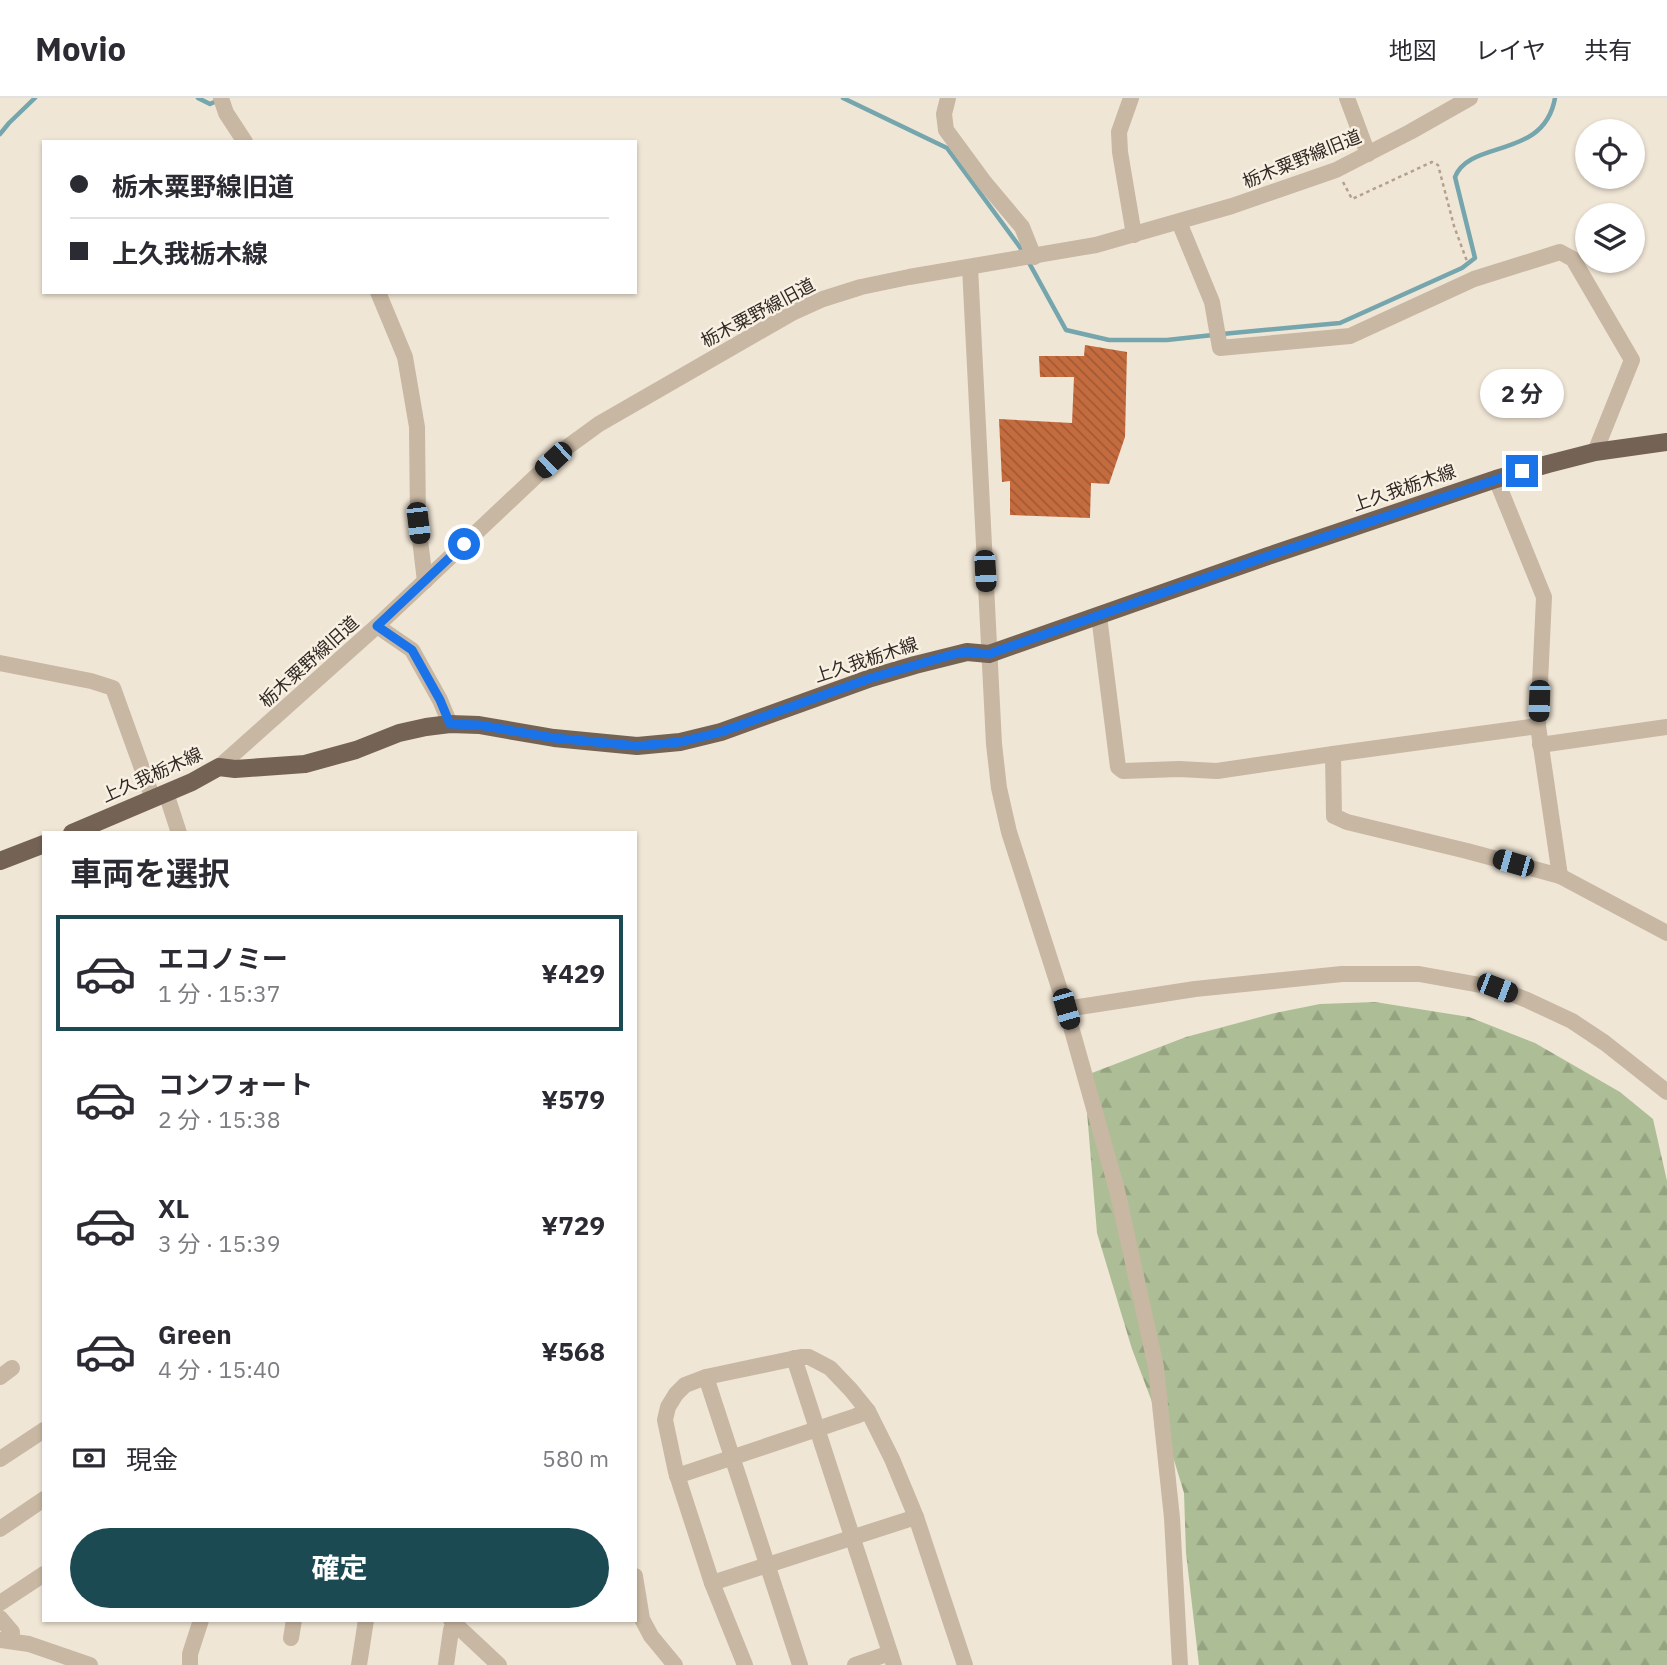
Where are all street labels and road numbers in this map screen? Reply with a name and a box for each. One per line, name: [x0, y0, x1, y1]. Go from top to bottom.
street label: 栃木粟野線旧道: [1239, 124, 1365, 193]
street label: 栃木粟野線旧道: [697, 273, 819, 352]
street label: 上久我栃木線: [1349, 459, 1459, 516]
street label: 栃木粟野線旧道: [254, 611, 363, 712]
street label: 上久我栃木線: [811, 632, 921, 687]
street label: 上久我栃木線: [98, 742, 206, 807]

